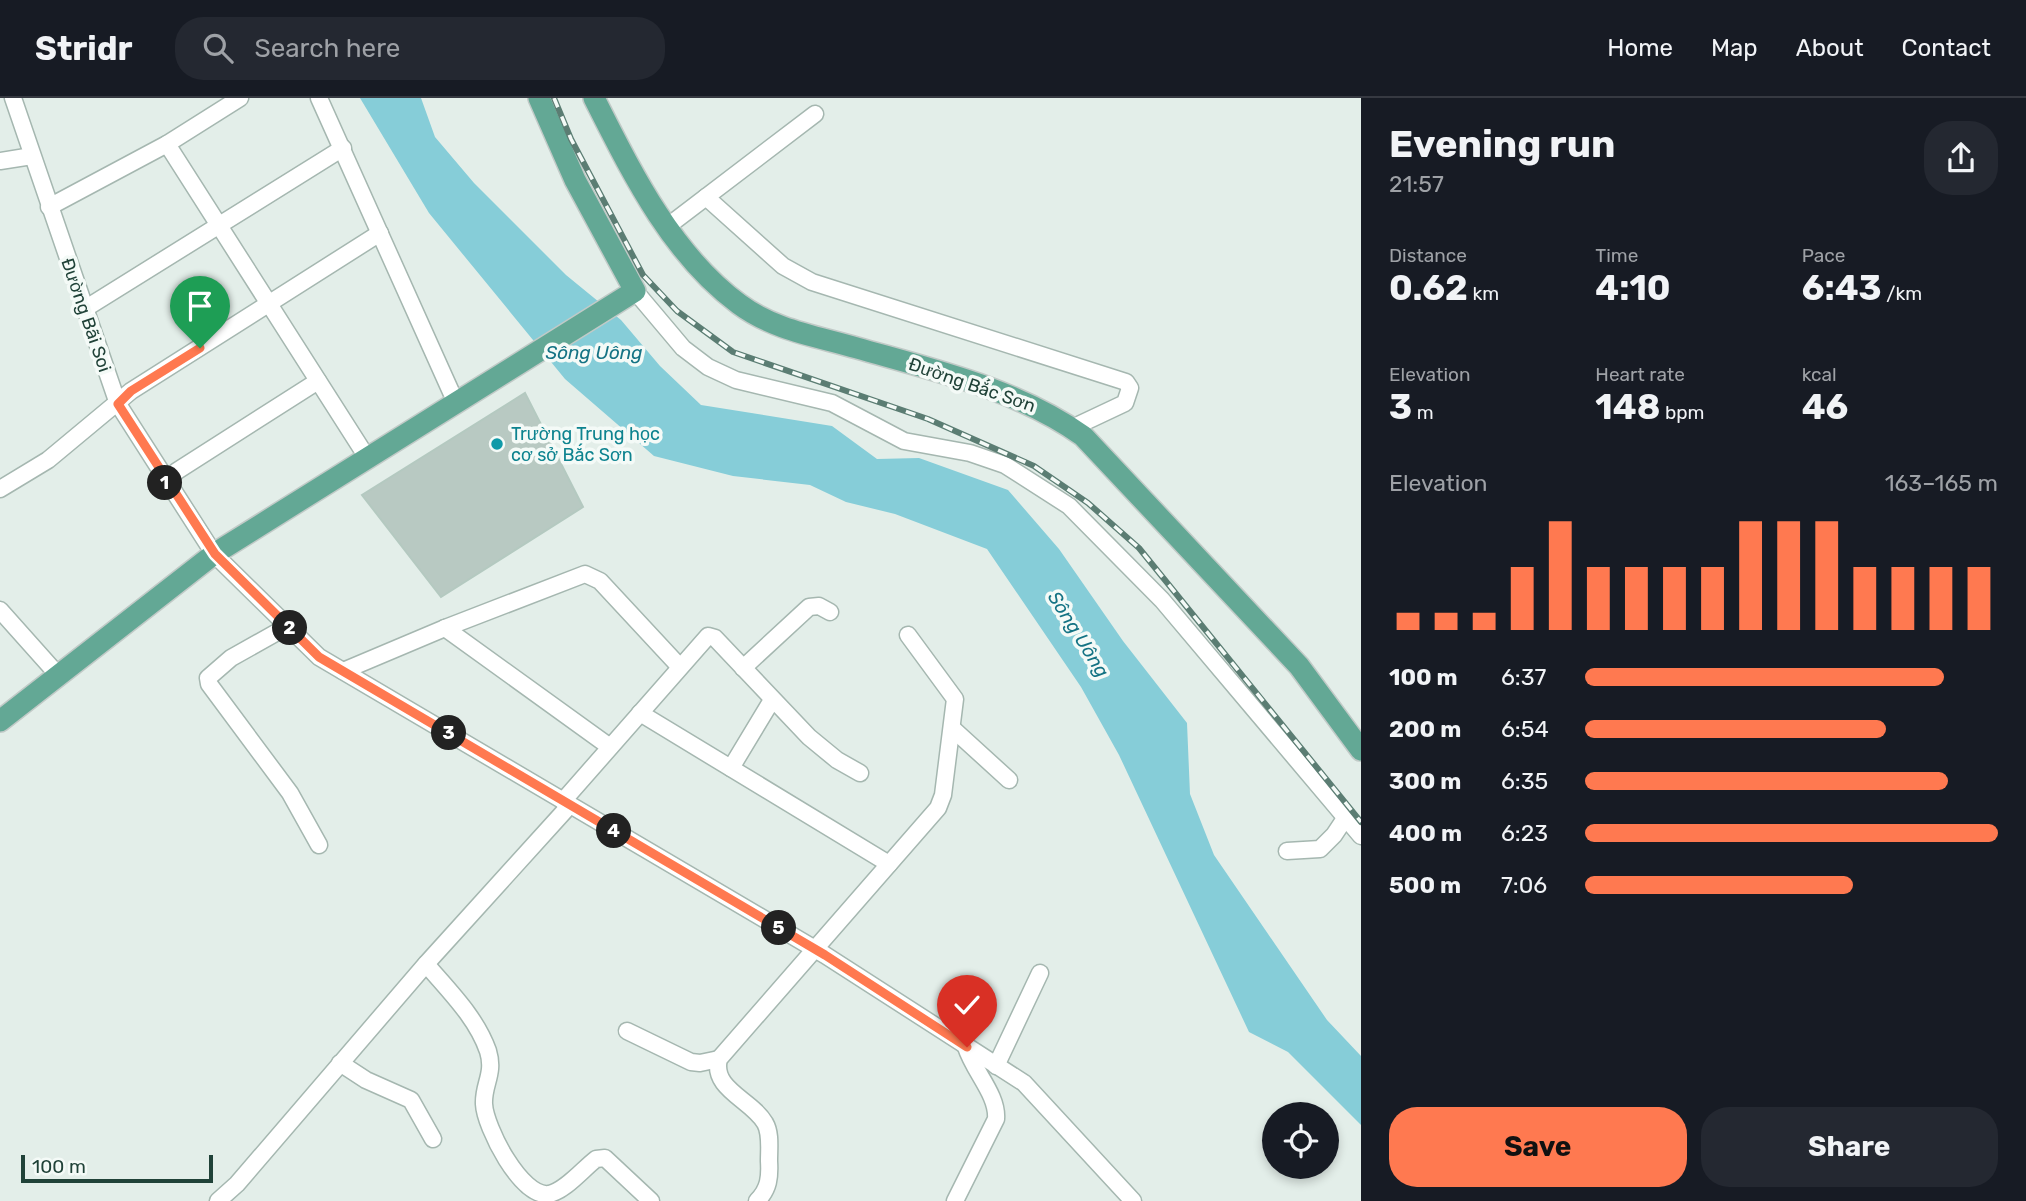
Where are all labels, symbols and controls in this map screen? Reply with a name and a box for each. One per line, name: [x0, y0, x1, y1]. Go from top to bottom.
search box: [175, 17, 665, 80]
text: Stridr: [35, 29, 133, 68]
icon: search: [199, 29, 237, 67]
text: Search here: [255, 33, 400, 64]
text: Home: [1607, 34, 1673, 62]
text: Map: [1711, 34, 1758, 62]
text: About: [1796, 34, 1864, 62]
text: Contact: [1902, 34, 1991, 62]
text: Evening run: [1389, 121, 1615, 167]
button: share: [1924, 121, 1998, 195]
text: 21:57: [1389, 170, 1444, 198]
text: Distance: [1389, 244, 1467, 267]
text: Time: [1595, 244, 1638, 267]
text: Pace: [1802, 244, 1845, 267]
street label: Đường Bãi Soi: [56, 255, 116, 375]
text: 0.62: [1389, 267, 1468, 309]
text: 4:10: [1595, 267, 1671, 309]
text: 6:43: [1802, 267, 1882, 309]
pin: [170, 276, 230, 348]
text: km: [1468, 282, 1499, 305]
text: /km: [1882, 282, 1922, 305]
icon: arrive: [181, 287, 219, 325]
water label: Sông Uông: [545, 341, 643, 364]
street label: Đường Bắc Sơn: [906, 352, 1039, 417]
text: Elevation: [1389, 363, 1470, 386]
text: Heart rate: [1595, 363, 1685, 386]
text: kcal: [1802, 363, 1837, 386]
text: 3: [1389, 386, 1412, 428]
text: 148: [1595, 386, 1660, 428]
text: 46: [1802, 386, 1848, 428]
text: m: [1412, 401, 1434, 424]
text: bpm: [1660, 401, 1705, 424]
place label: Trường Trung học cơ sở Bắc Sơn: [511, 423, 660, 466]
marker: Trường Trung học cơ sở Bắc Sơn: [489, 436, 505, 452]
pin: 1: [148, 466, 182, 500]
text: Elevation: [1389, 469, 1488, 497]
text: 163–165 m: [1885, 469, 1998, 497]
text: 1: [160, 471, 169, 494]
water label: Sông Uông: [1043, 587, 1114, 682]
pin: 2: [272, 610, 308, 646]
text: 2: [283, 616, 296, 639]
text: 100 m: [1389, 663, 1458, 691]
text: 6:37: [1501, 663, 1546, 691]
text: 200 m: [1389, 715, 1461, 743]
text: 6:54: [1501, 715, 1549, 743]
pin: 3: [432, 716, 466, 750]
text: 3: [442, 721, 455, 744]
text: 300 m: [1389, 767, 1461, 795]
text: 6:35: [1501, 767, 1548, 795]
pin: 4: [596, 814, 632, 848]
text: 4: [607, 819, 620, 842]
text: 400 m: [1389, 819, 1462, 847]
text: 6:23: [1501, 819, 1548, 847]
text: 500 m: [1389, 871, 1461, 899]
text: 7:06: [1501, 871, 1547, 899]
pin: 5: [762, 910, 796, 946]
text: 5: [772, 916, 785, 939]
pin: [937, 975, 997, 1047]
icon: check: [948, 986, 986, 1024]
map controls: [1262, 1102, 1339, 1179]
button: locate: [1262, 1102, 1339, 1179]
button: Save: [1389, 1107, 1687, 1187]
button: Share: [1701, 1107, 1998, 1187]
scale bar: [21, 1152, 214, 1184]
text: 100 m: [32, 1155, 86, 1178]

